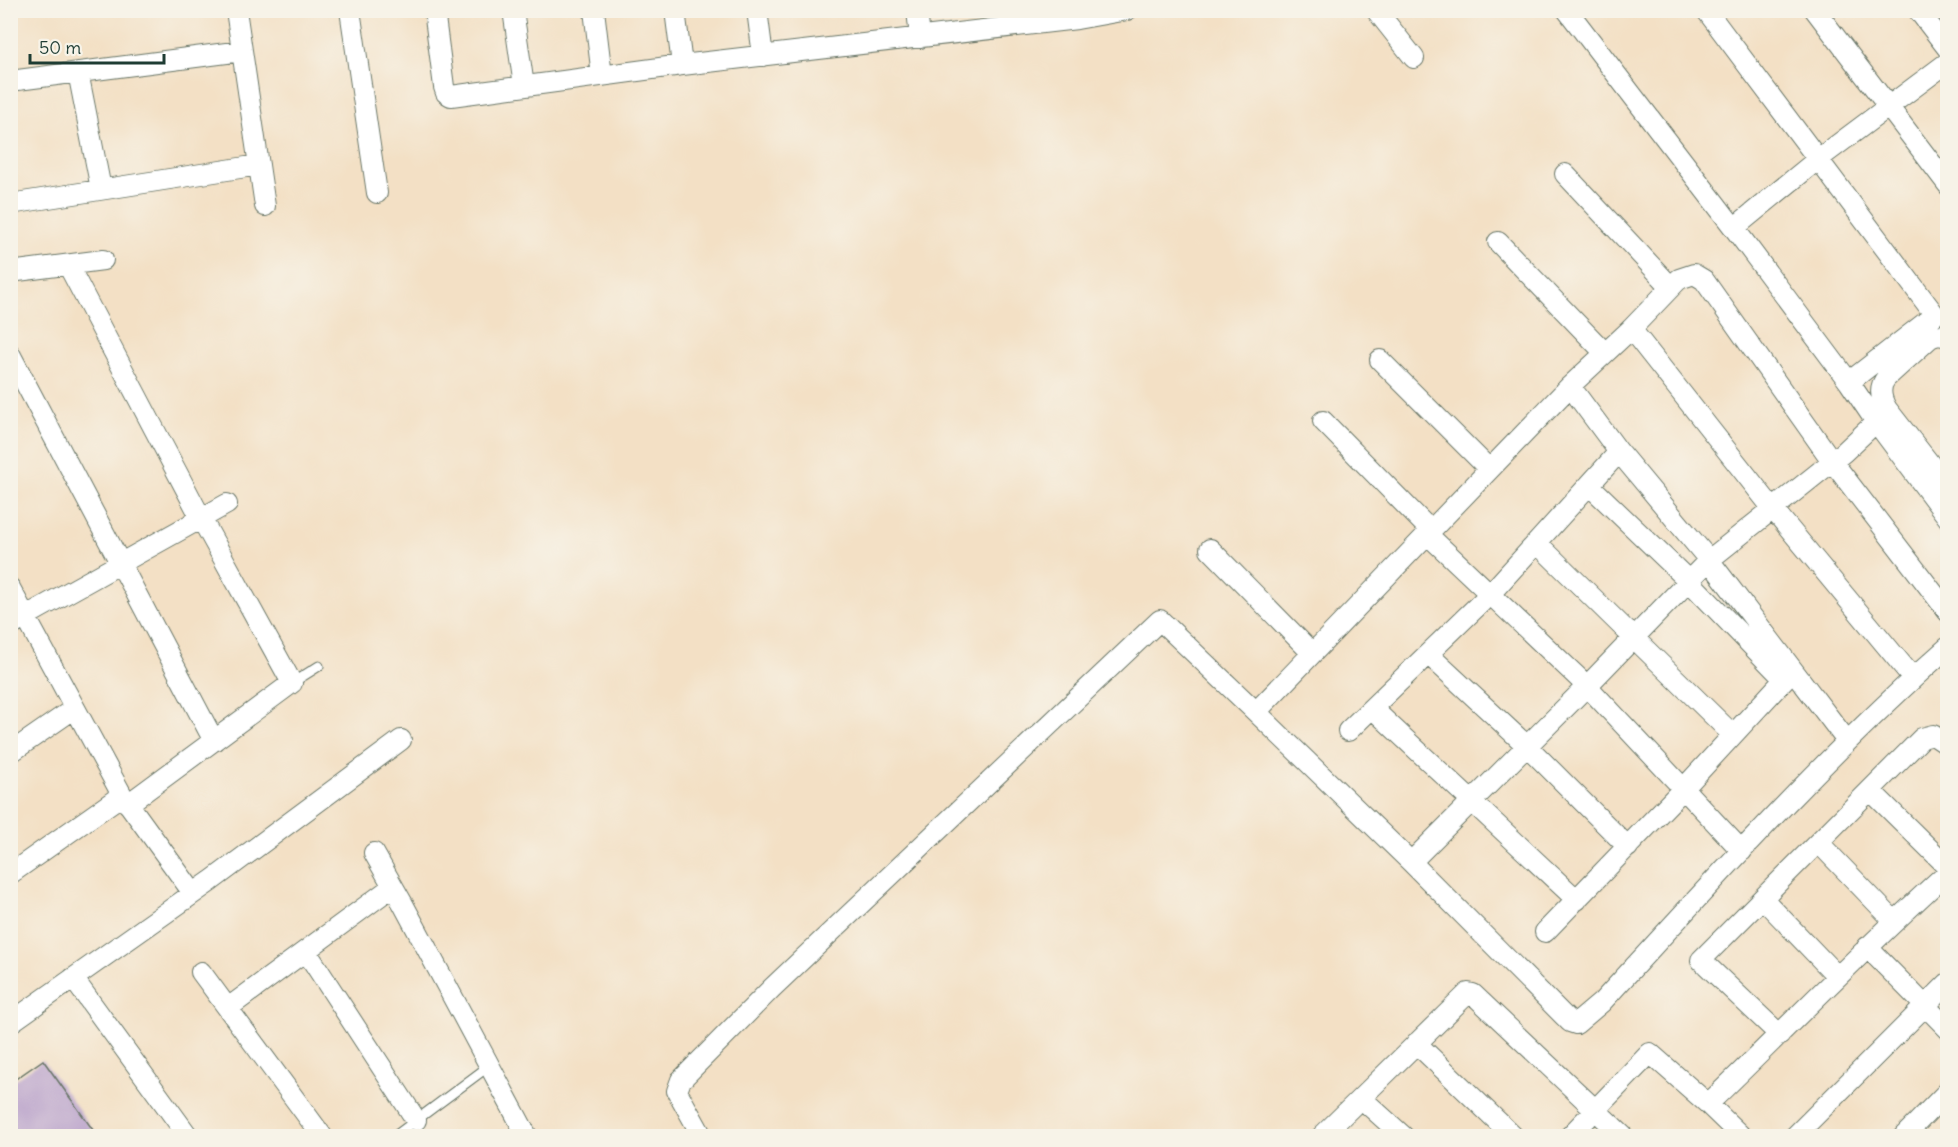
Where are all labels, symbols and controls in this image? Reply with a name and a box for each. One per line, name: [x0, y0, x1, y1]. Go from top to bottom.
scale bar: [30, 27, 164, 65]
text: 50 m: [39, 36, 81, 59]

